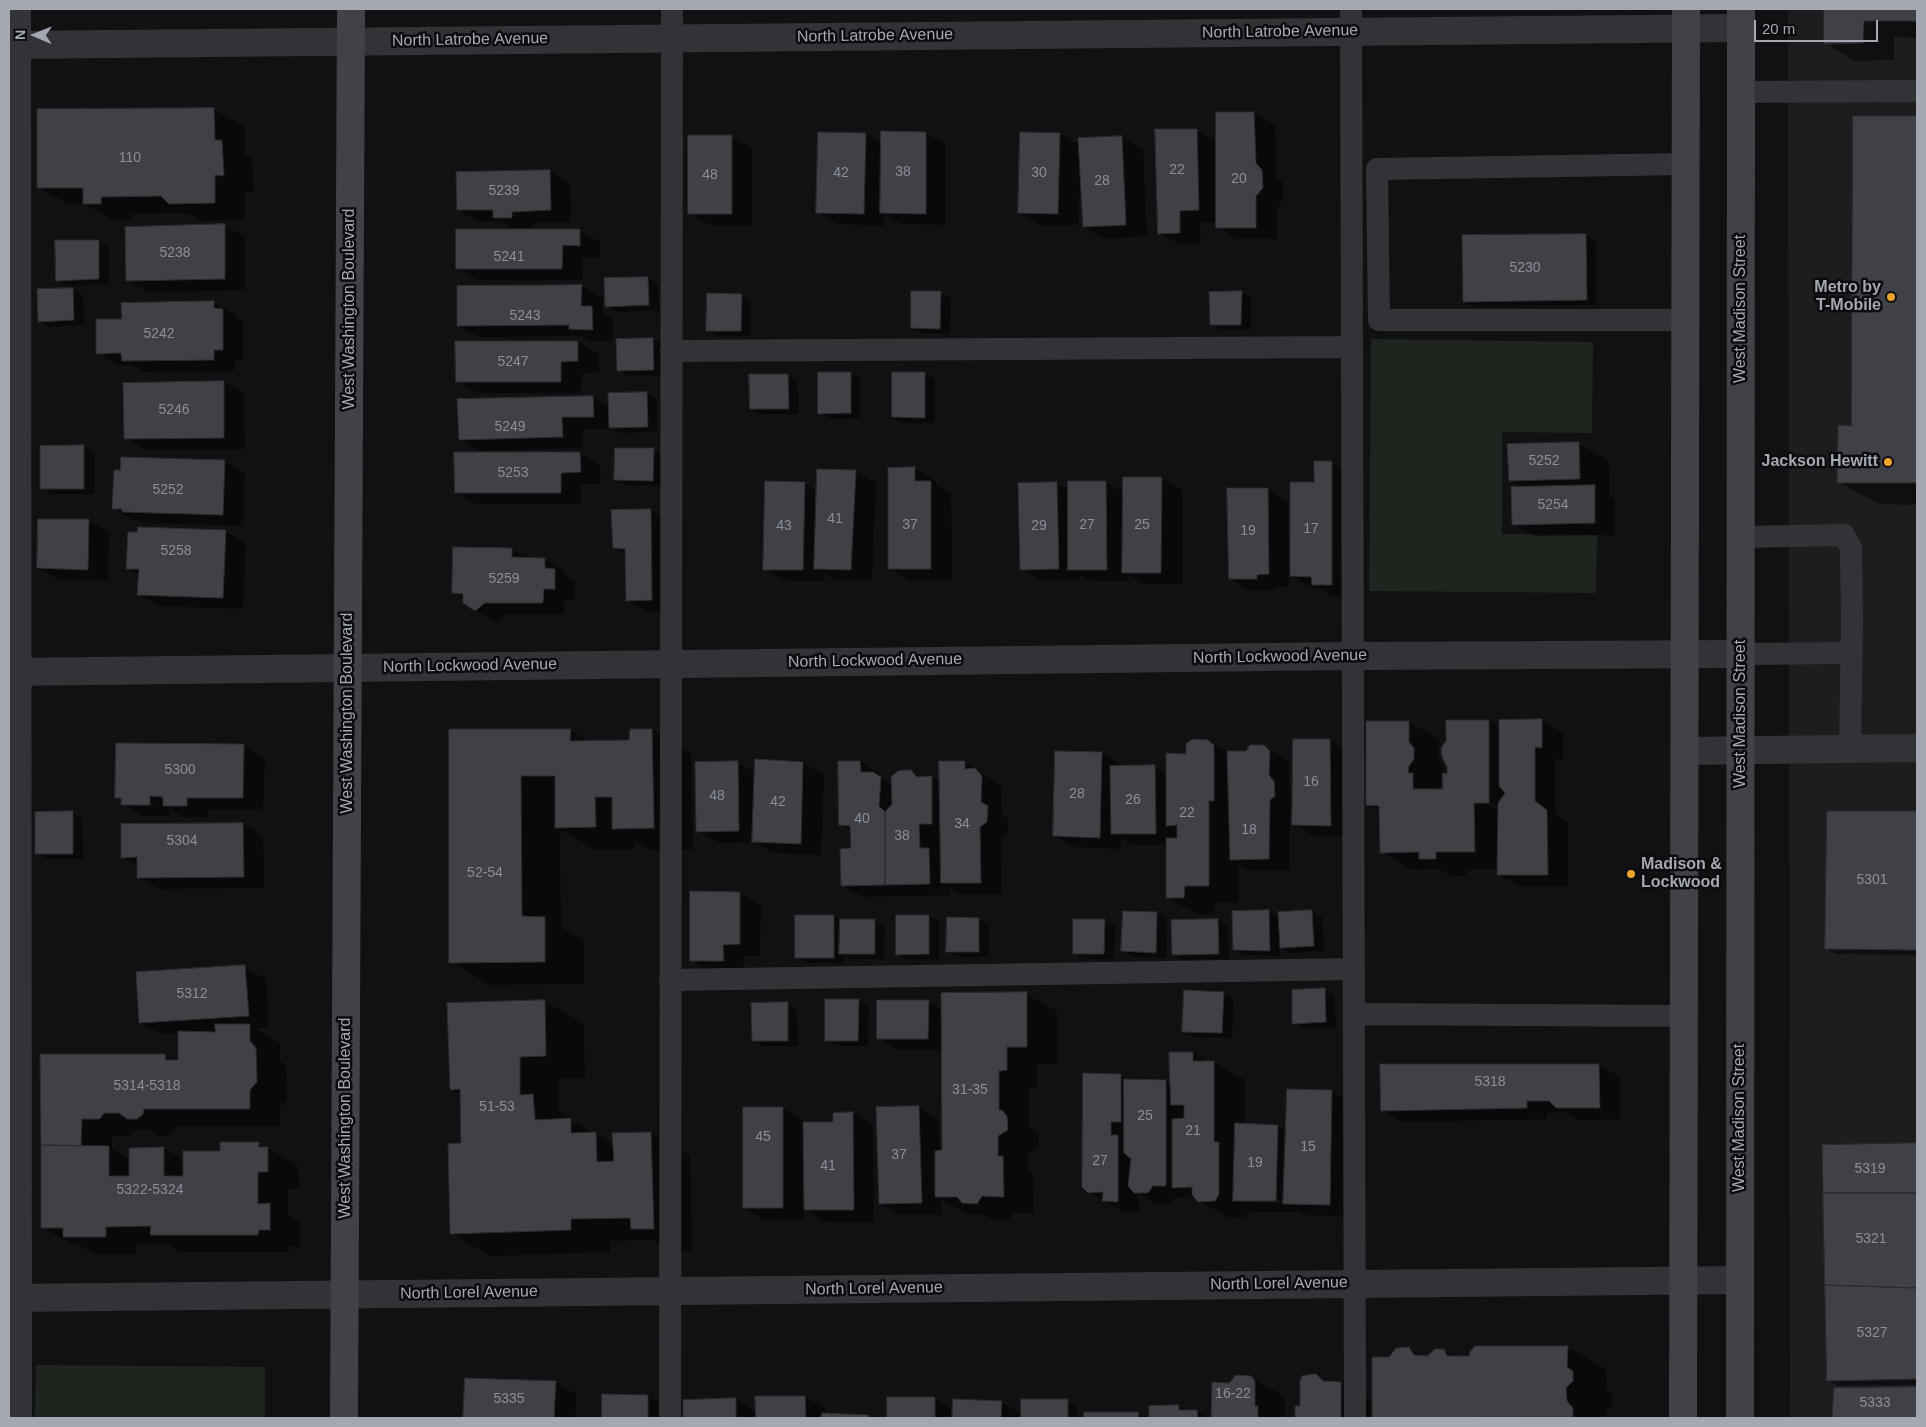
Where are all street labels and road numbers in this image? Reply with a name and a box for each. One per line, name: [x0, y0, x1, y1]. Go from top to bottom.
street label: North Latrobe Avenue: [1202, 21, 1358, 43]
street label: North Latrobe Avenue: [797, 25, 953, 47]
street label: North Latrobe Avenue: [392, 29, 548, 51]
street label: West Washington Boulevard: [340, 209, 360, 409]
street label: West Madison Street: [1731, 235, 1751, 383]
street label: West Washington Boulevard: [338, 613, 358, 813]
street label: West Madison Street: [1731, 640, 1751, 788]
street label: North Lockwood Avenue: [1193, 646, 1367, 668]
street label: North Lockwood Avenue: [788, 650, 962, 672]
street label: North Lockwood Avenue: [383, 655, 557, 677]
street label: West Washington Boulevard: [336, 1018, 356, 1218]
street label: West Madison Street: [1730, 1044, 1750, 1192]
street label: North Lorel Avenue: [1210, 1273, 1348, 1295]
street label: North Lorel Avenue: [805, 1278, 943, 1300]
street label: North Lorel Avenue: [400, 1282, 538, 1304]

